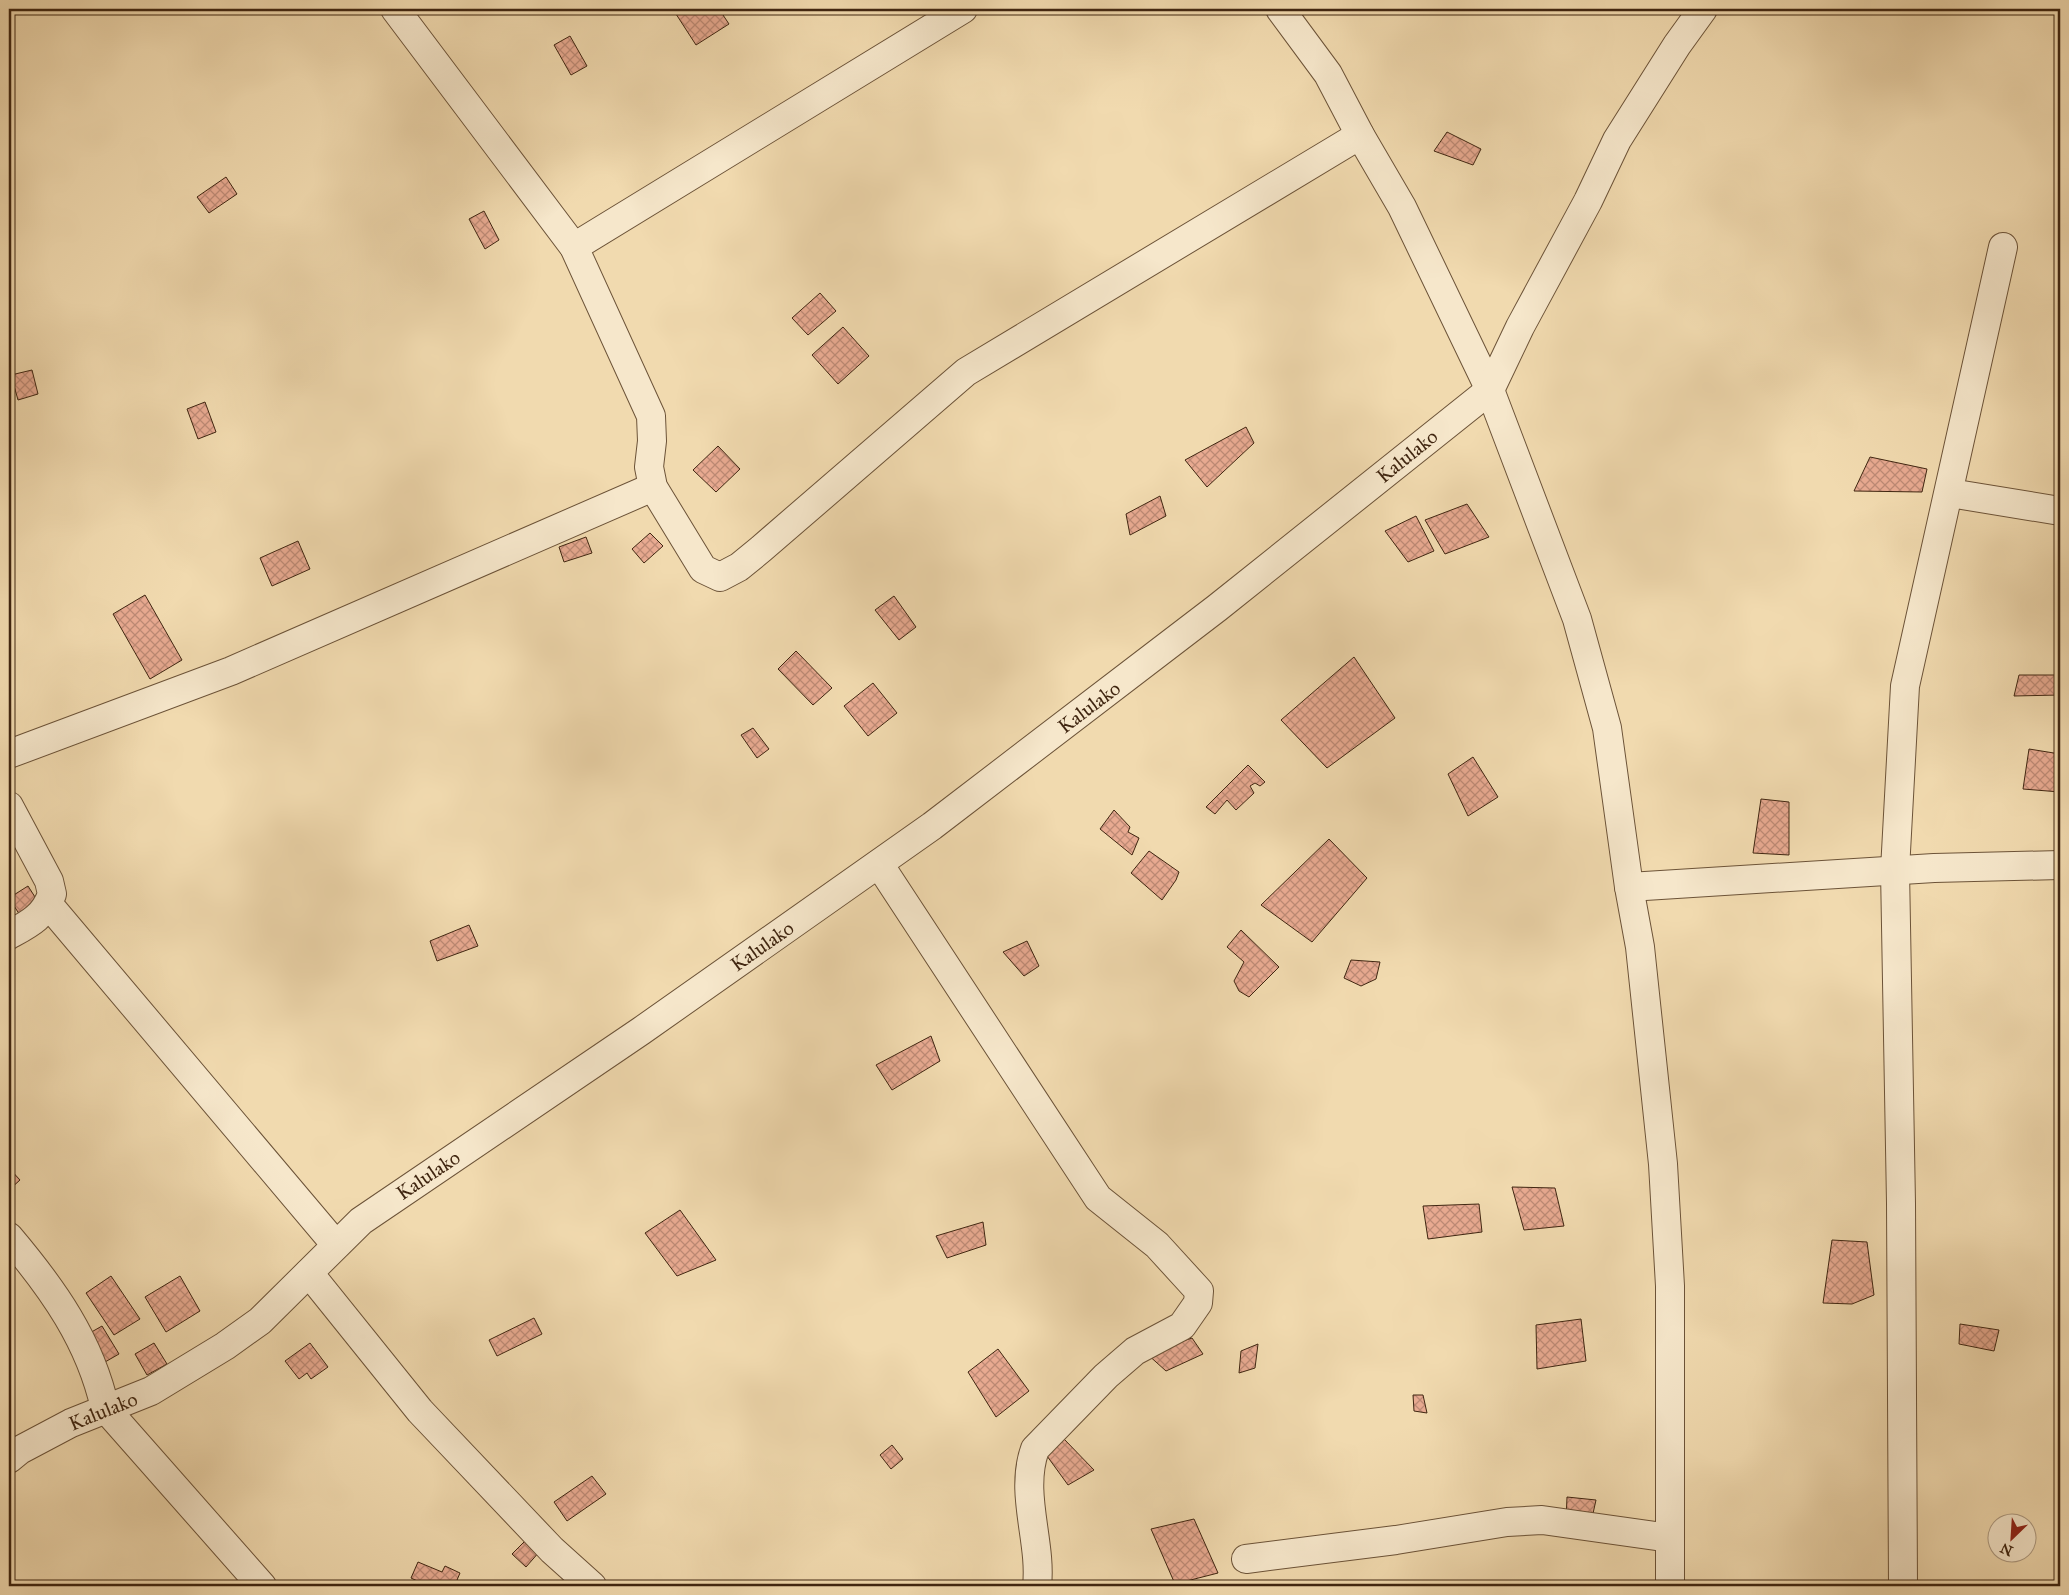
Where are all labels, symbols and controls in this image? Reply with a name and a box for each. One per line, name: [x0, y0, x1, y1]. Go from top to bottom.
street label: Kalulako: [1372, 424, 1442, 488]
street label: Kalulako: [1053, 676, 1125, 738]
street label: Kalulako: [726, 916, 798, 976]
street label: Kalulako: [392, 1145, 464, 1205]
street label: Kalulako: [65, 1386, 141, 1436]
north arrow: [1986, 1512, 2036, 1562]
text: N: [1998, 1539, 2016, 1560]

